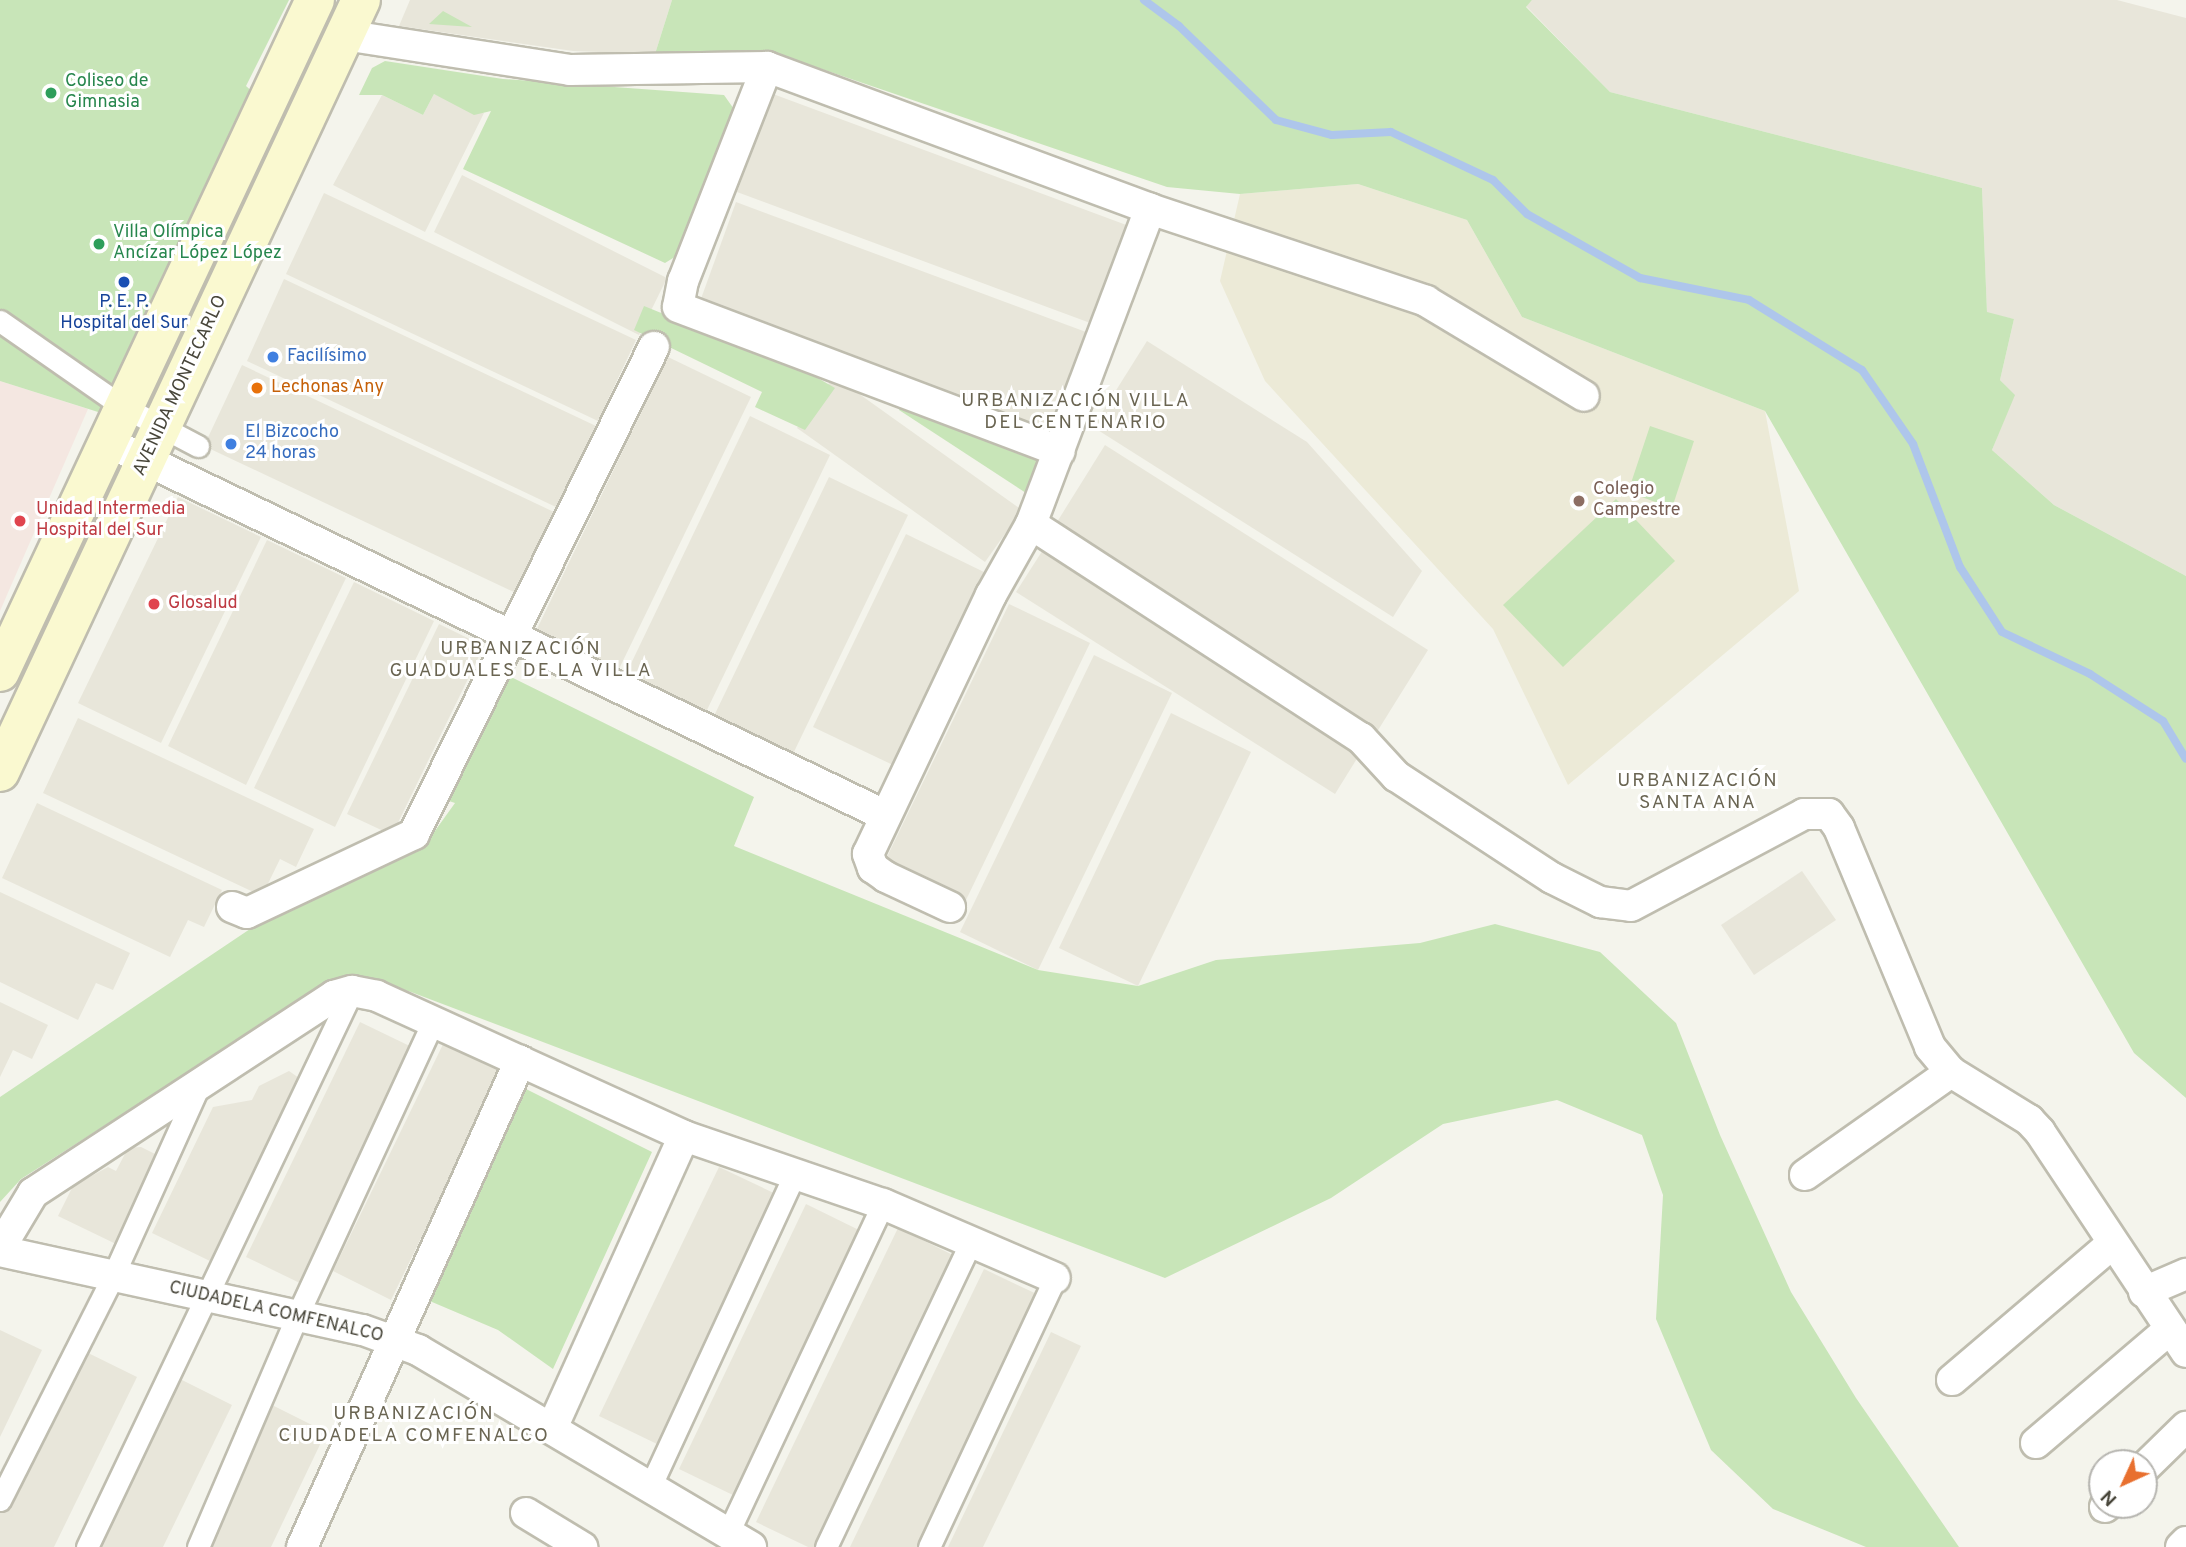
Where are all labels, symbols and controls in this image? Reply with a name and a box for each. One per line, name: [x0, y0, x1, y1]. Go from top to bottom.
place label: Coliseo de Gimnasia: [65, 72, 148, 114]
marker: Coliseo de Gimnasia: [43, 85, 59, 101]
place label: Villa Olímpica Ancízar López López: [113, 223, 282, 266]
marker: Villa Olímpica Ancízar López López: [91, 236, 107, 252]
marker: P. E. P. Hospital del Sur: [116, 274, 132, 290]
street label: AVENIDA MONTECARLO: [130, 292, 232, 480]
place label: P. E. P. Hospital del Sur: [60, 293, 188, 336]
place label: Facilísimo: [287, 346, 367, 368]
marker: Facilísimo: [265, 349, 281, 365]
place label: Lechonas Any: [271, 377, 385, 399]
marker: Lechonas Any: [249, 380, 265, 396]
district label: URBANIZACIÓN VILLA DEL CENTENARIO: [963, 391, 1189, 435]
place label: El Bizcocho 24 horas: [245, 423, 339, 466]
marker: El Bizcocho 24 horas: [223, 436, 239, 452]
place label: Colegio Campestre: [1593, 480, 1680, 522]
marker: Colegio Campestre: [1571, 493, 1587, 509]
place label: Unidad Intermedia Hospital del Sur: [36, 500, 185, 542]
marker: Unidad Intermedia Hospital del Sur: [10, 511, 30, 531]
place label: Glosalud: [168, 593, 238, 615]
marker: Glosalud: [146, 596, 162, 612]
district label: URBANIZACIÓN GUADUALES DE LA VILLA: [391, 639, 651, 683]
district label: URBANIZACIÓN SANTA ANA: [1619, 771, 1777, 815]
street label: CIUDADELA COMFENALCO: [166, 1278, 386, 1348]
district label: URBANIZACIÓN CIUDADELA COMFENALCO: [280, 1404, 548, 1448]
north arrow: [2088, 1449, 2158, 1519]
text: N: [2096, 1484, 2123, 1511]

